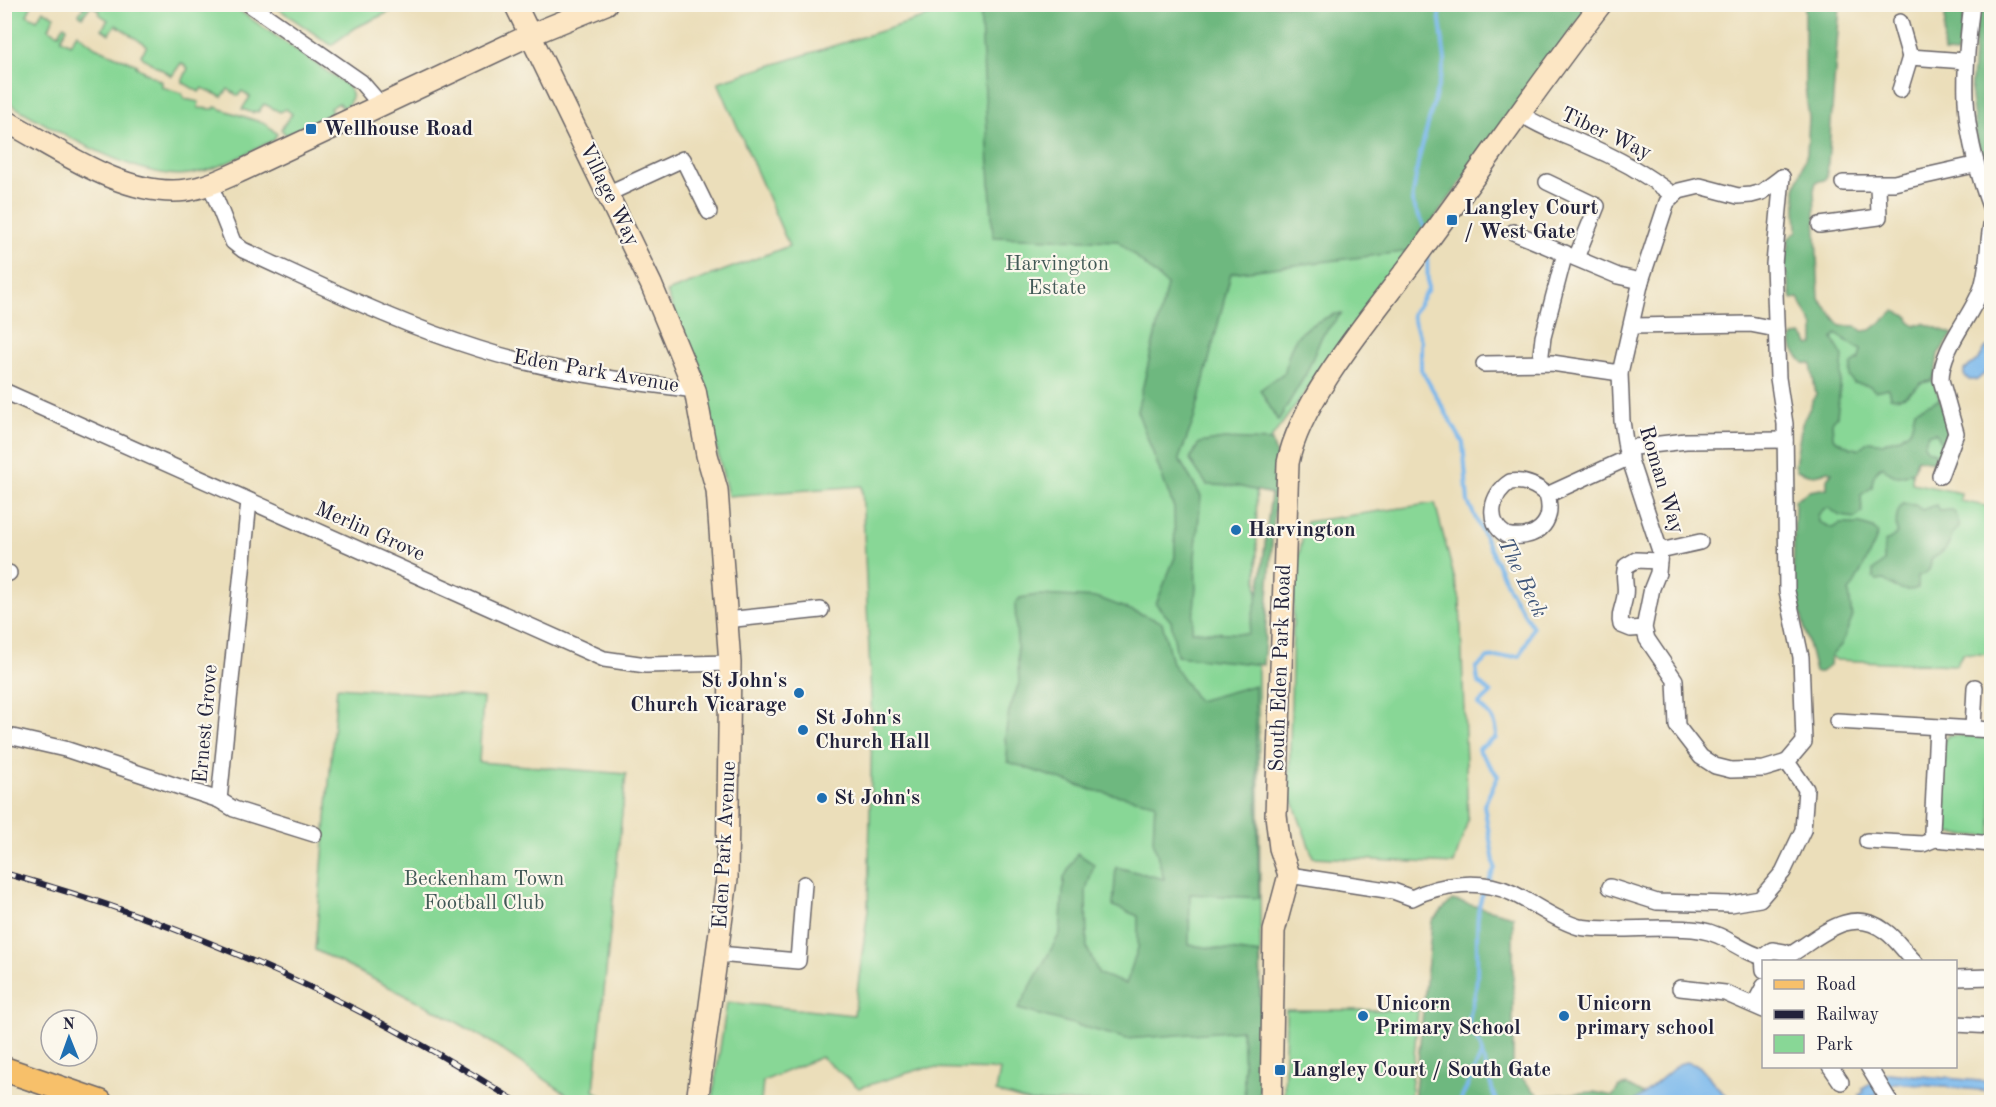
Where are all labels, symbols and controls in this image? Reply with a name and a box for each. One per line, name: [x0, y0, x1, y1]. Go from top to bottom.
street label: Tiber Way: [1557, 104, 1655, 164]
place label: Wellhouse Road: [323, 119, 473, 140]
marker: Wellhouse Road: [304, 122, 318, 136]
street label: Village Way: [575, 140, 643, 250]
place label: Langley Court / West Gate: [1464, 198, 1598, 243]
marker: Langley Court / West Gate: [1445, 213, 1459, 227]
park label: Harvington Estate: [1005, 254, 1109, 299]
street label: Eden Park Avenue: [511, 347, 681, 397]
street label: Roman Way: [1635, 424, 1687, 536]
street label: Merlin Grove: [312, 499, 428, 565]
place label: Harvington: [1248, 520, 1356, 541]
marker: Harvington: [1229, 523, 1243, 537]
water label: The Beck: [1493, 535, 1551, 622]
street label: South Eden Park Road: [1267, 564, 1295, 772]
street label: Ernest Grove: [190, 664, 222, 784]
place label: St John's Church Vicarage: [630, 671, 787, 716]
marker: St John's Church Vicarage: [792, 686, 806, 700]
place label: St John's Church Hall: [815, 708, 930, 753]
marker: St John's Church Hall: [796, 723, 810, 737]
street label: Eden Park Avenue: [710, 760, 740, 930]
place label: St John's: [834, 788, 920, 809]
marker: St John's: [815, 791, 829, 805]
park label: Beckenham Town Football Club: [404, 869, 564, 914]
legend: [1762, 960, 1957, 1068]
text: Road: [1816, 976, 1856, 994]
place label: Unicorn Primary School: [1375, 994, 1521, 1039]
place label: Unicorn primary school: [1576, 994, 1714, 1039]
text: Railway: [1816, 1006, 1879, 1024]
north arrow: [39, 1008, 99, 1068]
marker: Unicorn Primary School: [1356, 1009, 1370, 1023]
marker: Unicorn primary school: [1557, 1009, 1571, 1023]
text: N: [63, 1017, 76, 1033]
text: Park: [1816, 1036, 1853, 1054]
place label: Langley Court / South Gate: [1292, 1060, 1551, 1081]
marker: Langley Court / South Gate: [1273, 1063, 1287, 1077]

